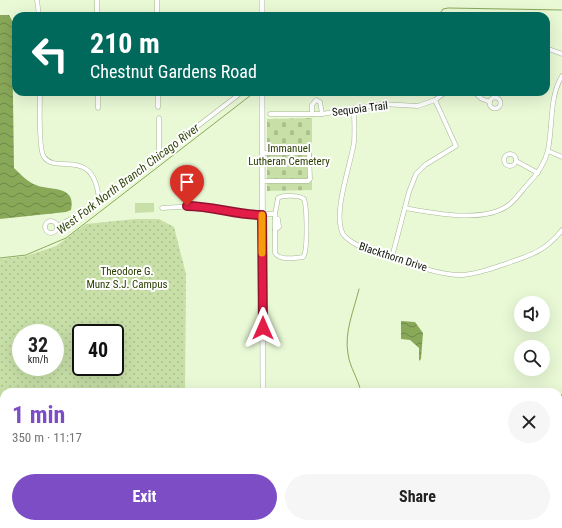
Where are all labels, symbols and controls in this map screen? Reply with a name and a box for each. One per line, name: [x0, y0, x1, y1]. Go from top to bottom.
text: 210 m: [90, 27, 160, 60]
icon: left: [24, 28, 76, 80]
text: Chestnut Gardens Road: [90, 61, 257, 82]
street label: Sequoia Trail: [331, 99, 389, 119]
water label: West Fork North Branch Chicago River: [54, 121, 202, 237]
park label: Immanuel Lutheran Cemetery: [248, 142, 330, 168]
pin: [170, 165, 204, 206]
icon: arrive: [176, 171, 198, 193]
street label: Blackthorn Drive: [357, 240, 429, 274]
park label: Theodore G. Munz S.J. Campus: [86, 265, 168, 291]
map controls: [514, 296, 550, 376]
button: sound: [514, 296, 550, 332]
position arrow: [242, 307, 284, 349]
speed limit sign: 40: [72, 324, 124, 376]
text: 32: [28, 333, 48, 357]
button: search: [514, 340, 550, 376]
text: km/h: [28, 354, 48, 365]
text: 1 min: [12, 401, 65, 429]
button: close: [508, 401, 550, 443]
text: 350 m · 11:17: [12, 430, 82, 445]
button: Exit: [12, 474, 277, 520]
button: Share: [285, 474, 550, 520]

